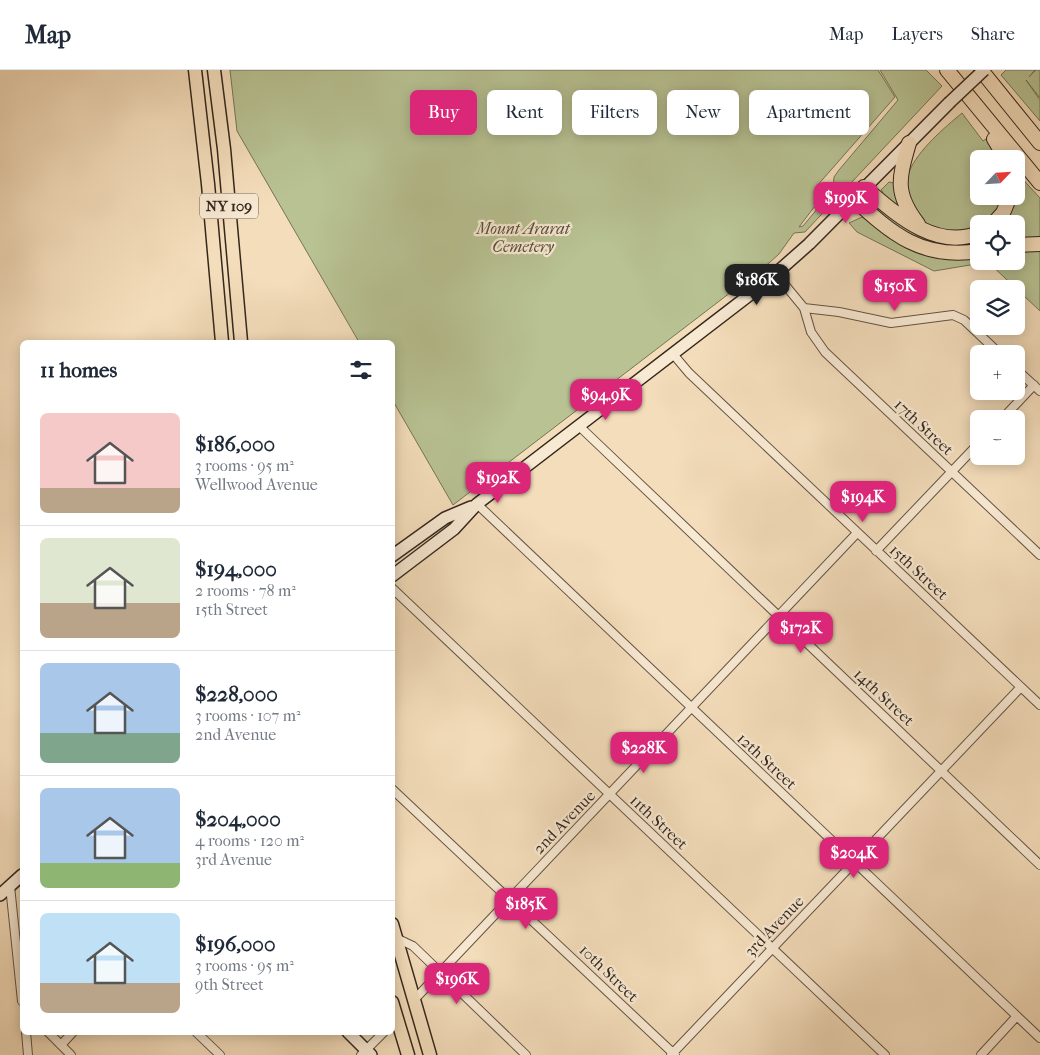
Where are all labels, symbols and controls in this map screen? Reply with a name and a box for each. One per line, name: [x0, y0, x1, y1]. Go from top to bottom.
text: Map: [25, 21, 71, 49]
text: Map: [829, 24, 863, 45]
text: Layers: [891, 24, 943, 45]
text: Share: [971, 24, 1015, 45]
chip: Buy: [410, 90, 477, 135]
chip: Rent: [487, 90, 562, 135]
chip: Filters: [572, 90, 657, 135]
chip: New: [667, 90, 739, 135]
chip: Apartment: [749, 90, 869, 135]
north arrow: [970, 150, 1025, 205]
map controls: [970, 150, 1025, 465]
pin: $199K: [811, 182, 881, 224]
text: $199K: [825, 188, 867, 207]
road number: NY 109: [200, 194, 258, 218]
button: locate: [970, 215, 1025, 270]
park label: Mount Ararat Cemetery: [475, 219, 571, 256]
pin: $186K: [722, 264, 792, 306]
text: $186K: [736, 270, 778, 289]
pin: $150K: [860, 270, 930, 312]
text: $150K: [874, 276, 916, 295]
button: layers: [970, 280, 1025, 335]
button: +: [970, 345, 1025, 400]
icon: filters: [347, 356, 375, 384]
text: 11 homes: [40, 358, 117, 382]
pin: $94.9K: [565, 378, 647, 421]
text: $94.9K: [581, 385, 631, 404]
street label: 17th Street: [891, 395, 958, 459]
button: −: [970, 410, 1025, 465]
text: $186,000: [195, 432, 275, 456]
icon: home: [80, 433, 140, 493]
text: 3 rooms · 95 m²: [195, 456, 294, 475]
pin: $192K: [463, 462, 533, 504]
text: $192K: [477, 468, 519, 487]
text: Wellwood Avenue: [195, 475, 318, 494]
pin: $194K: [828, 480, 898, 523]
text: $194K: [841, 487, 885, 506]
street label: 15th Street: [886, 540, 952, 604]
text: $194,000: [195, 557, 277, 581]
icon: home: [80, 558, 140, 618]
text: 2 rooms · 78 m²: [195, 581, 296, 600]
text: 15th Street: [195, 600, 268, 619]
pin: $172K: [766, 612, 836, 654]
text: $172K: [780, 618, 822, 637]
street label: 14th Street: [850, 664, 918, 730]
text: $228,000: [195, 682, 278, 706]
icon: home: [80, 683, 140, 743]
text: 3 rooms · 107 m²: [195, 706, 301, 725]
text: 2nd Avenue: [195, 725, 276, 744]
street label: 12th Street: [733, 729, 801, 793]
pin: $228K: [609, 732, 679, 774]
text: $228K: [622, 738, 666, 757]
street label: 2nd Avenue: [529, 786, 599, 858]
street label: 11th Street: [626, 791, 692, 854]
text: $204,000: [195, 807, 281, 831]
icon: home: [80, 808, 140, 868]
text: 4 rooms · 120 m²: [195, 831, 304, 850]
pin: $204K: [819, 836, 889, 879]
text: $204K: [831, 843, 877, 862]
text: 3rd Avenue: [195, 850, 272, 869]
pin: $185K: [491, 888, 561, 930]
street label: 3rd Avenue: [740, 892, 808, 960]
text: $185K: [505, 894, 547, 913]
text: $196,000: [195, 932, 276, 956]
icon: home: [80, 933, 140, 993]
street label: 10th Street: [575, 940, 643, 1006]
text: 3 rooms · 95 m²: [195, 956, 294, 975]
pin: $196K: [422, 962, 492, 1005]
text: $196K: [435, 969, 479, 988]
text: 9th Street: [195, 975, 264, 994]

